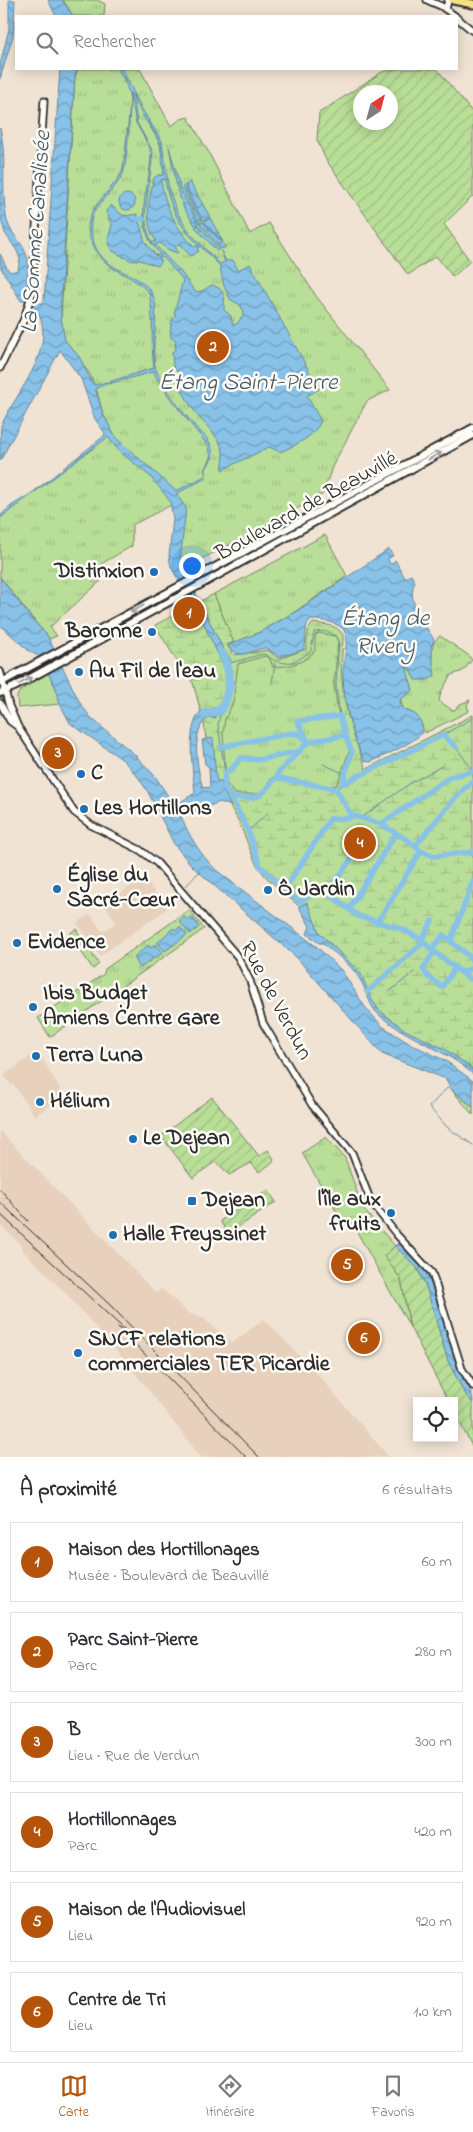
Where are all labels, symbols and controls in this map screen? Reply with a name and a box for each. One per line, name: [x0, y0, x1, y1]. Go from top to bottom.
search box: [15, 15, 458, 70]
icon: search: [33, 29, 61, 57]
text: Rechercher: [73, 29, 156, 56]
north arrow: [353, 85, 398, 130]
water label: La Somme Canalisée: [12, 128, 62, 334]
pin: 2: [197, 328, 229, 366]
water label: Étang Saint-Pierre: [159, 366, 339, 401]
street label: Boulevard de Beauvillé: [209, 444, 404, 571]
one-way arrow: [427, 451, 442, 460]
your location: [179, 553, 205, 579]
place label: Distinxion: [53, 556, 144, 588]
marker: Distinxion: [148, 566, 160, 578]
pin: 1: [173, 594, 205, 632]
water label: Étang de Rivery: [341, 602, 430, 665]
one-way arrow: [130, 604, 145, 614]
place label: Baronne: [65, 616, 143, 648]
marker: Baronne: [146, 626, 158, 638]
place label: Au Fil de l'eau: [89, 656, 216, 688]
marker: Au Fil de l'eau: [73, 666, 85, 678]
one-way arrow: [17, 676, 31, 686]
pin: 3: [42, 734, 74, 772]
place label: C: [91, 758, 103, 790]
marker: C: [75, 768, 87, 780]
place label: Les Hortillons: [94, 793, 212, 825]
marker: Les Hortillons: [78, 803, 90, 815]
pin: 4: [344, 824, 376, 862]
place label: Église du Sacré-Cœur: [67, 860, 179, 917]
place label: Ô Jardin: [278, 874, 355, 906]
marker: Église du Sacré-Cœur: [51, 883, 63, 895]
marker: Ô Jardin: [262, 884, 274, 896]
place label: Evidence: [27, 927, 107, 959]
street label: Rue de Verdun: [230, 936, 320, 1066]
marker: Evidence: [11, 937, 23, 949]
place label: Ibis Budget Amiens Centre Gare: [43, 978, 221, 1035]
marker: Ibis Budget Amiens Centre Gare: [27, 1001, 39, 1013]
place label: Terra Luna: [46, 1040, 143, 1072]
marker: Terra Luna: [30, 1050, 42, 1062]
place label: Hélium: [50, 1086, 110, 1118]
marker: Hélium: [34, 1096, 46, 1108]
place label: Le Dejean: [143, 1123, 230, 1155]
marker: Le Dejean: [127, 1133, 139, 1145]
place label: l'île aux fruits: [318, 1184, 381, 1241]
place label: Dejean: [201, 1185, 265, 1217]
marker: Dejean: [186, 1195, 198, 1207]
marker: l'île aux fruits: [385, 1207, 397, 1219]
place label: Halle Freyssinet: [123, 1219, 267, 1252]
marker: Halle Freyssinet: [107, 1229, 119, 1241]
pin: 5: [331, 1246, 363, 1284]
pin: 6: [348, 1319, 380, 1357]
place label: SNCF relations commerciales TER Picardie: [88, 1324, 331, 1381]
marker: SNCF relations commerciales TER Picardie: [72, 1347, 84, 1359]
map controls: [413, 1397, 458, 1442]
button: locate: [413, 1397, 458, 1442]
text: À proximité: [20, 1475, 117, 1505]
text: 6 résultats: [382, 1478, 453, 1502]
text: Maison des Hortillonages: [68, 1537, 260, 1564]
text: 1: [34, 1550, 40, 1574]
text: 60 m: [422, 1550, 452, 1574]
text: Musée · Boulevard de Beauvillé: [68, 1564, 269, 1588]
text: Parc Saint-Pierre: [68, 1627, 198, 1654]
text: 2: [33, 1640, 41, 1664]
text: 280 m: [415, 1640, 452, 1664]
text: Parc: [68, 1654, 97, 1678]
text: B: [68, 1717, 81, 1744]
text: 3: [34, 1730, 40, 1754]
text: 300 m: [415, 1730, 452, 1754]
text: Lieu · Rue de Verdun: [68, 1744, 199, 1768]
text: Hortillonnages: [68, 1807, 177, 1834]
text: 4: [34, 1820, 40, 1844]
text: 420 m: [414, 1820, 452, 1844]
text: Parc: [68, 1834, 97, 1858]
text: Maison de l'Audiovisuel: [68, 1897, 245, 1924]
text: 5: [32, 1910, 42, 1934]
text: 920 m: [416, 1910, 452, 1934]
text: Lieu: [68, 1924, 93, 1948]
text: Centre de Tri: [68, 1987, 166, 2014]
text: 6: [33, 2000, 41, 2024]
text: 1.0 km: [413, 2000, 452, 2024]
text: Lieu: [68, 2014, 93, 2038]
tab: Carte: [58, 2072, 89, 2123]
tab: Itinéraire: [206, 2072, 254, 2123]
tab: Favoris: [371, 2072, 415, 2123]

